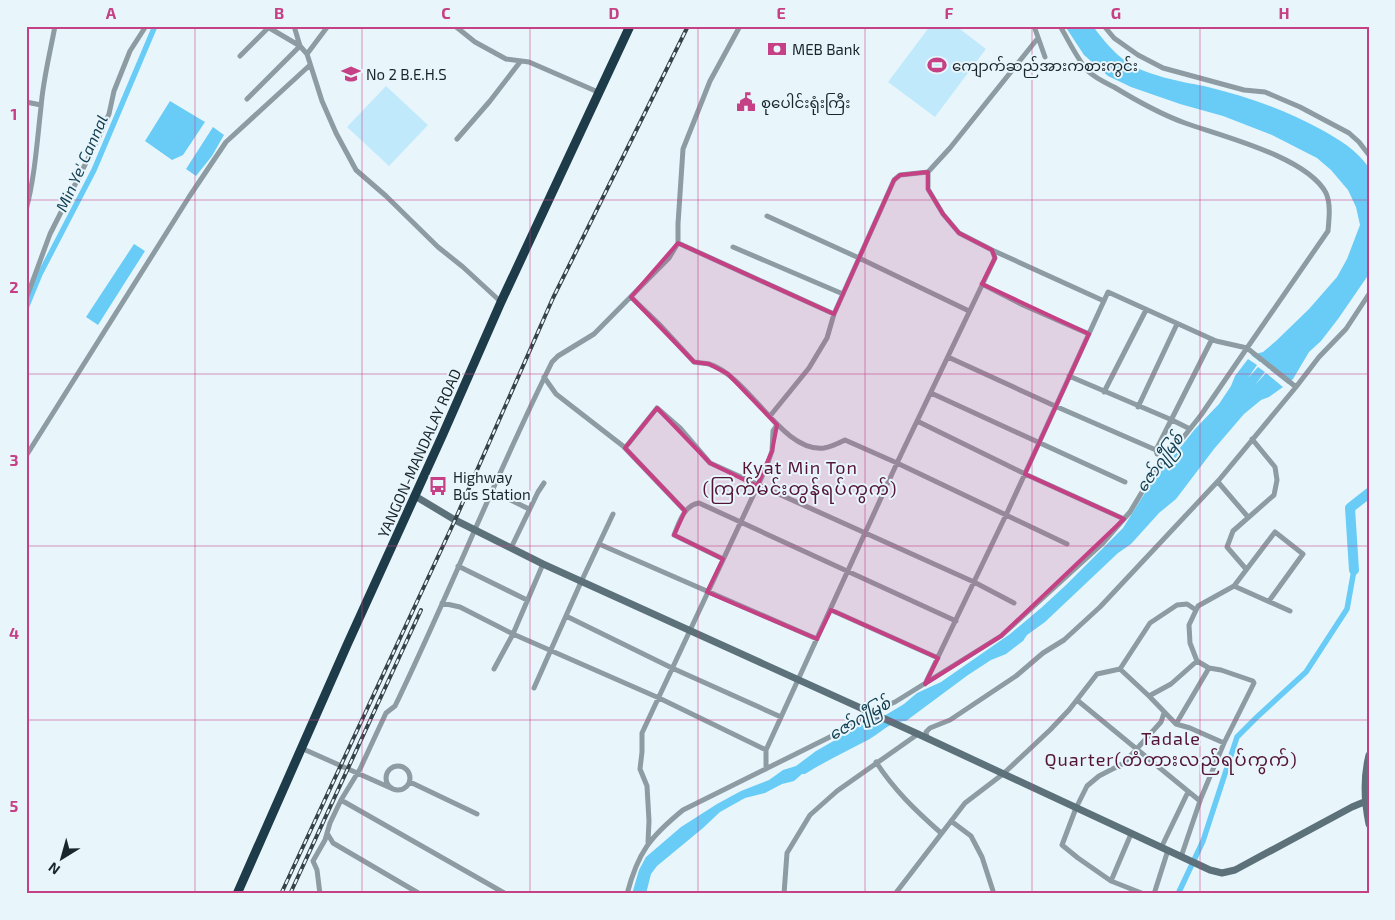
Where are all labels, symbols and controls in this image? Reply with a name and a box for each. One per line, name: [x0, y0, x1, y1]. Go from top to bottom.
text: A: [106, 3, 117, 22]
text: B: [274, 3, 284, 22]
text: C: [441, 3, 451, 22]
text: D: [609, 3, 620, 22]
text: E: [776, 3, 786, 22]
text: F: [945, 3, 954, 22]
text: G: [1111, 3, 1121, 22]
text: H: [1278, 3, 1290, 22]
bank icon: MEB Bank: [766, 38, 788, 60]
place label: MEB Bank: [792, 40, 860, 58]
sports icon: ကျောက်ဆည်အားကစားကွင်း: [926, 54, 948, 76]
place label: ကျောက်ဆည်အားကစားကွင်း: [952, 56, 1138, 78]
school or university icon: No 2 B.E.H.S: [340, 63, 362, 85]
place label: No 2 B.E.H.S: [366, 65, 447, 83]
public building icon: စုပေါင်းရုံးကြီး: [735, 91, 757, 113]
place label: စုပေါင်းရုံးကြီး: [761, 93, 850, 115]
text: 1: [11, 104, 17, 123]
water label: Min Ye' Cannal: [51, 112, 111, 214]
text: 2: [9, 277, 19, 296]
street label: YANGON-MANDALAY ROAD: [374, 366, 464, 540]
water label: ဇော်ဂျီမြစ်: [1130, 427, 1192, 498]
text: 3: [9, 450, 19, 469]
district label: Kyat Min Ton (ကြက်မင်းတွန်ရပ်ကွက်): [702, 456, 898, 504]
place label: Highway Bus Station: [453, 468, 531, 503]
bus stop icon: Highway Bus Station: [427, 475, 449, 497]
text: 4: [9, 623, 19, 642]
water label: ဇော်ဂျီမြစ်: [824, 691, 897, 748]
district label: Tadale Quarter(တံတားလည်ရပ်ကွက်): [1044, 727, 1298, 775]
text: 5: [10, 796, 19, 815]
north arrow: [38, 832, 88, 882]
text: N: [45, 859, 63, 879]

